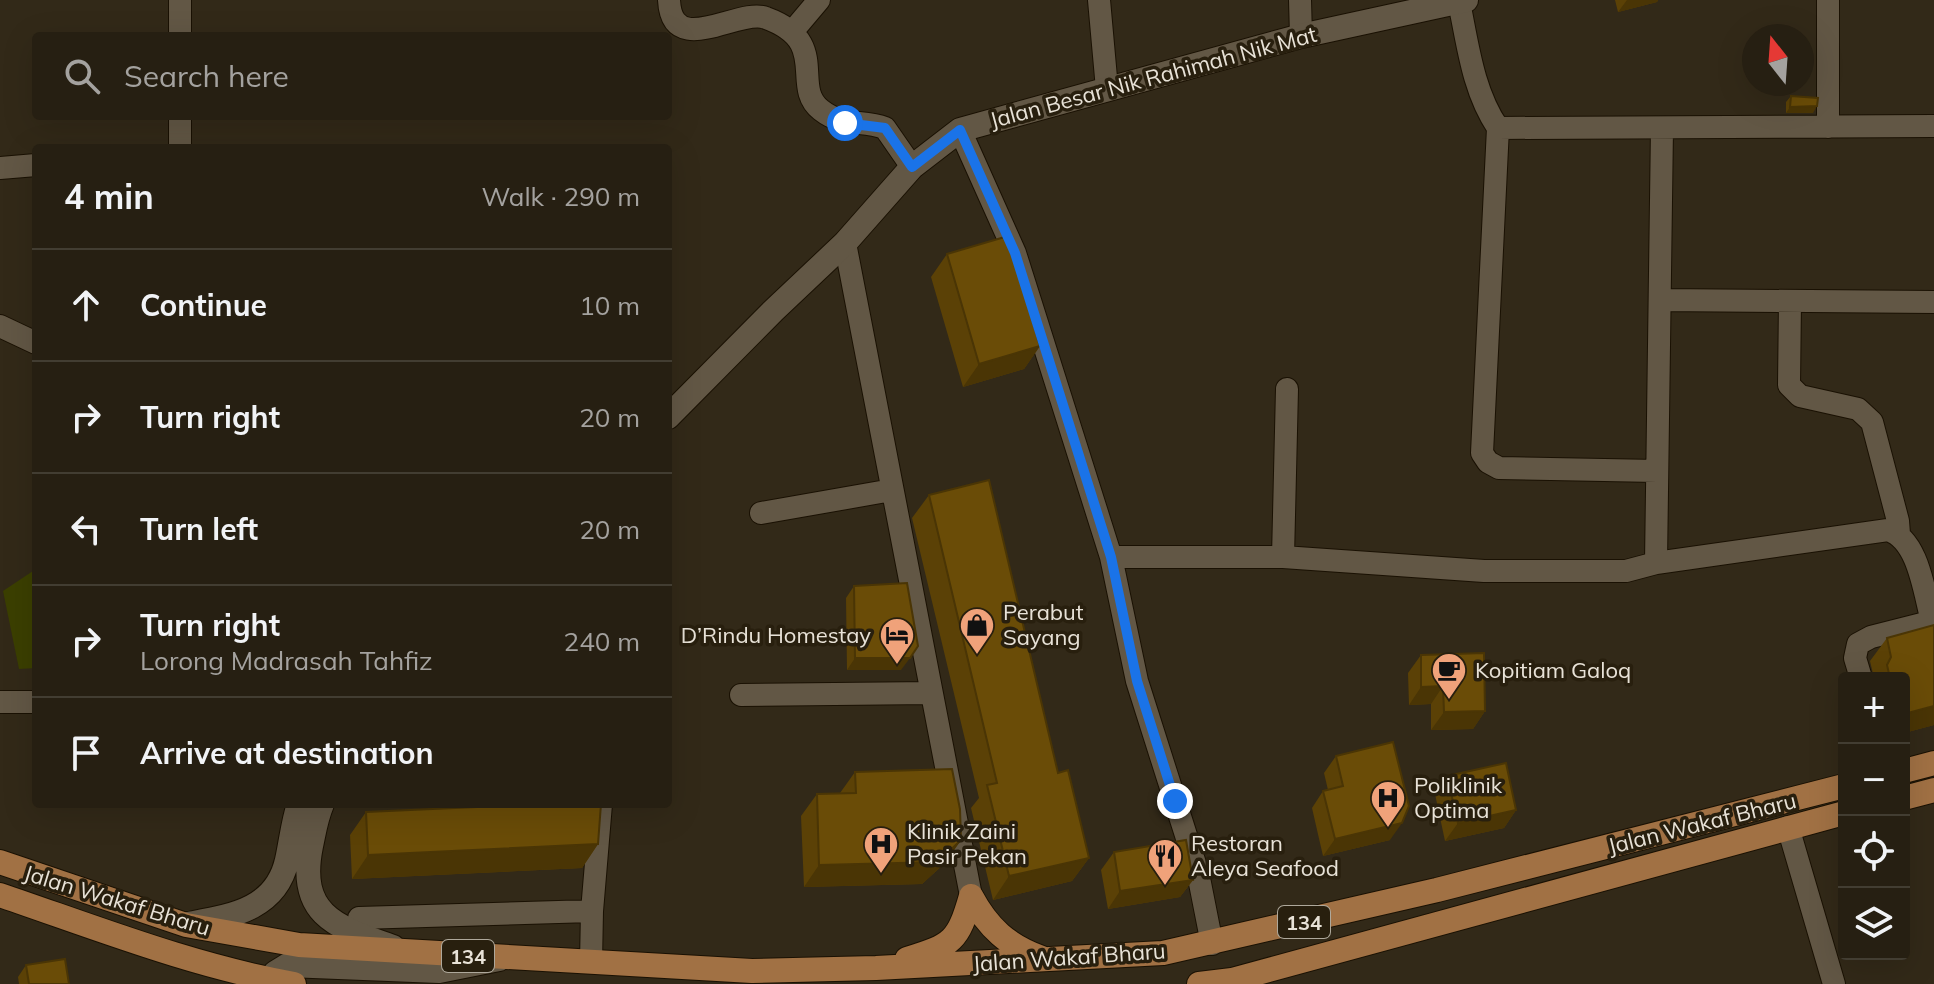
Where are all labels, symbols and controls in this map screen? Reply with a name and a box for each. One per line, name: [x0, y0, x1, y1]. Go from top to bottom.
street label: Jalan Besar Nik Rahimah Nik Mat: [987, 20, 1320, 134]
north arrow: [1742, 24, 1814, 96]
search box: [32, 32, 672, 120]
icon: search: [60, 54, 104, 98]
text: Search here: [124, 57, 289, 95]
route start: [827, 105, 863, 141]
text: 4 min: [64, 175, 154, 218]
text: Walk · 290 m: [481, 180, 640, 213]
icon: ahead: [64, 283, 108, 327]
text: Continue: [140, 286, 267, 324]
text: 10 m: [579, 289, 640, 322]
icon: right: [64, 395, 108, 439]
text: Turn right: [140, 398, 280, 436]
text: 20 m: [579, 401, 640, 434]
icon: left: [64, 507, 108, 551]
text: Turn left: [140, 510, 258, 548]
text: 20 m: [579, 513, 640, 546]
place label: Perabut Sayang: [1003, 598, 1084, 651]
text: Turn right: [140, 606, 280, 644]
shop icon: Perabut Sayang: [958, 606, 996, 656]
hotel icon: D’Rindu Homestay: [878, 616, 916, 666]
icon: right: [64, 619, 108, 663]
place label: D’Rindu Homestay: [681, 621, 871, 649]
text: 240 m: [564, 625, 640, 658]
text: Lorong Madrasah Tahfiz: [140, 644, 433, 677]
cafe icon: Kopitiam Galoq: [1430, 651, 1468, 701]
place label: Kopitiam Galoq: [1475, 656, 1631, 684]
map controls: [1838, 672, 1910, 960]
button: +: [1838, 672, 1910, 744]
icon: arrive: [64, 731, 108, 775]
text: Arrive at destination: [140, 734, 434, 772]
button: −: [1838, 744, 1910, 816]
place label: Poliklinik Optima: [1414, 771, 1503, 824]
hospital icon: Poliklinik Optima: [1369, 779, 1407, 829]
route end: [1157, 783, 1193, 819]
street label: Jalan Wakaf Bharu: [1605, 786, 1799, 860]
button: locate: [1838, 816, 1910, 888]
place label: Klinik Zaini Pasir Pekan: [907, 817, 1027, 870]
hospital icon: Klinik Zaini Pasir Pekan: [862, 825, 900, 875]
place label: Restoran Aleya Seafood: [1191, 829, 1339, 882]
restaurant icon: Restoran Aleya Seafood: [1146, 837, 1184, 887]
street label: Jalan Wakaf Bharu: [21, 858, 213, 942]
button: layers: [1838, 888, 1910, 960]
road number: 134: [1278, 906, 1330, 938]
street label: Jalan Wakaf Bharu: [972, 936, 1166, 978]
road number: 134: [442, 940, 494, 972]

